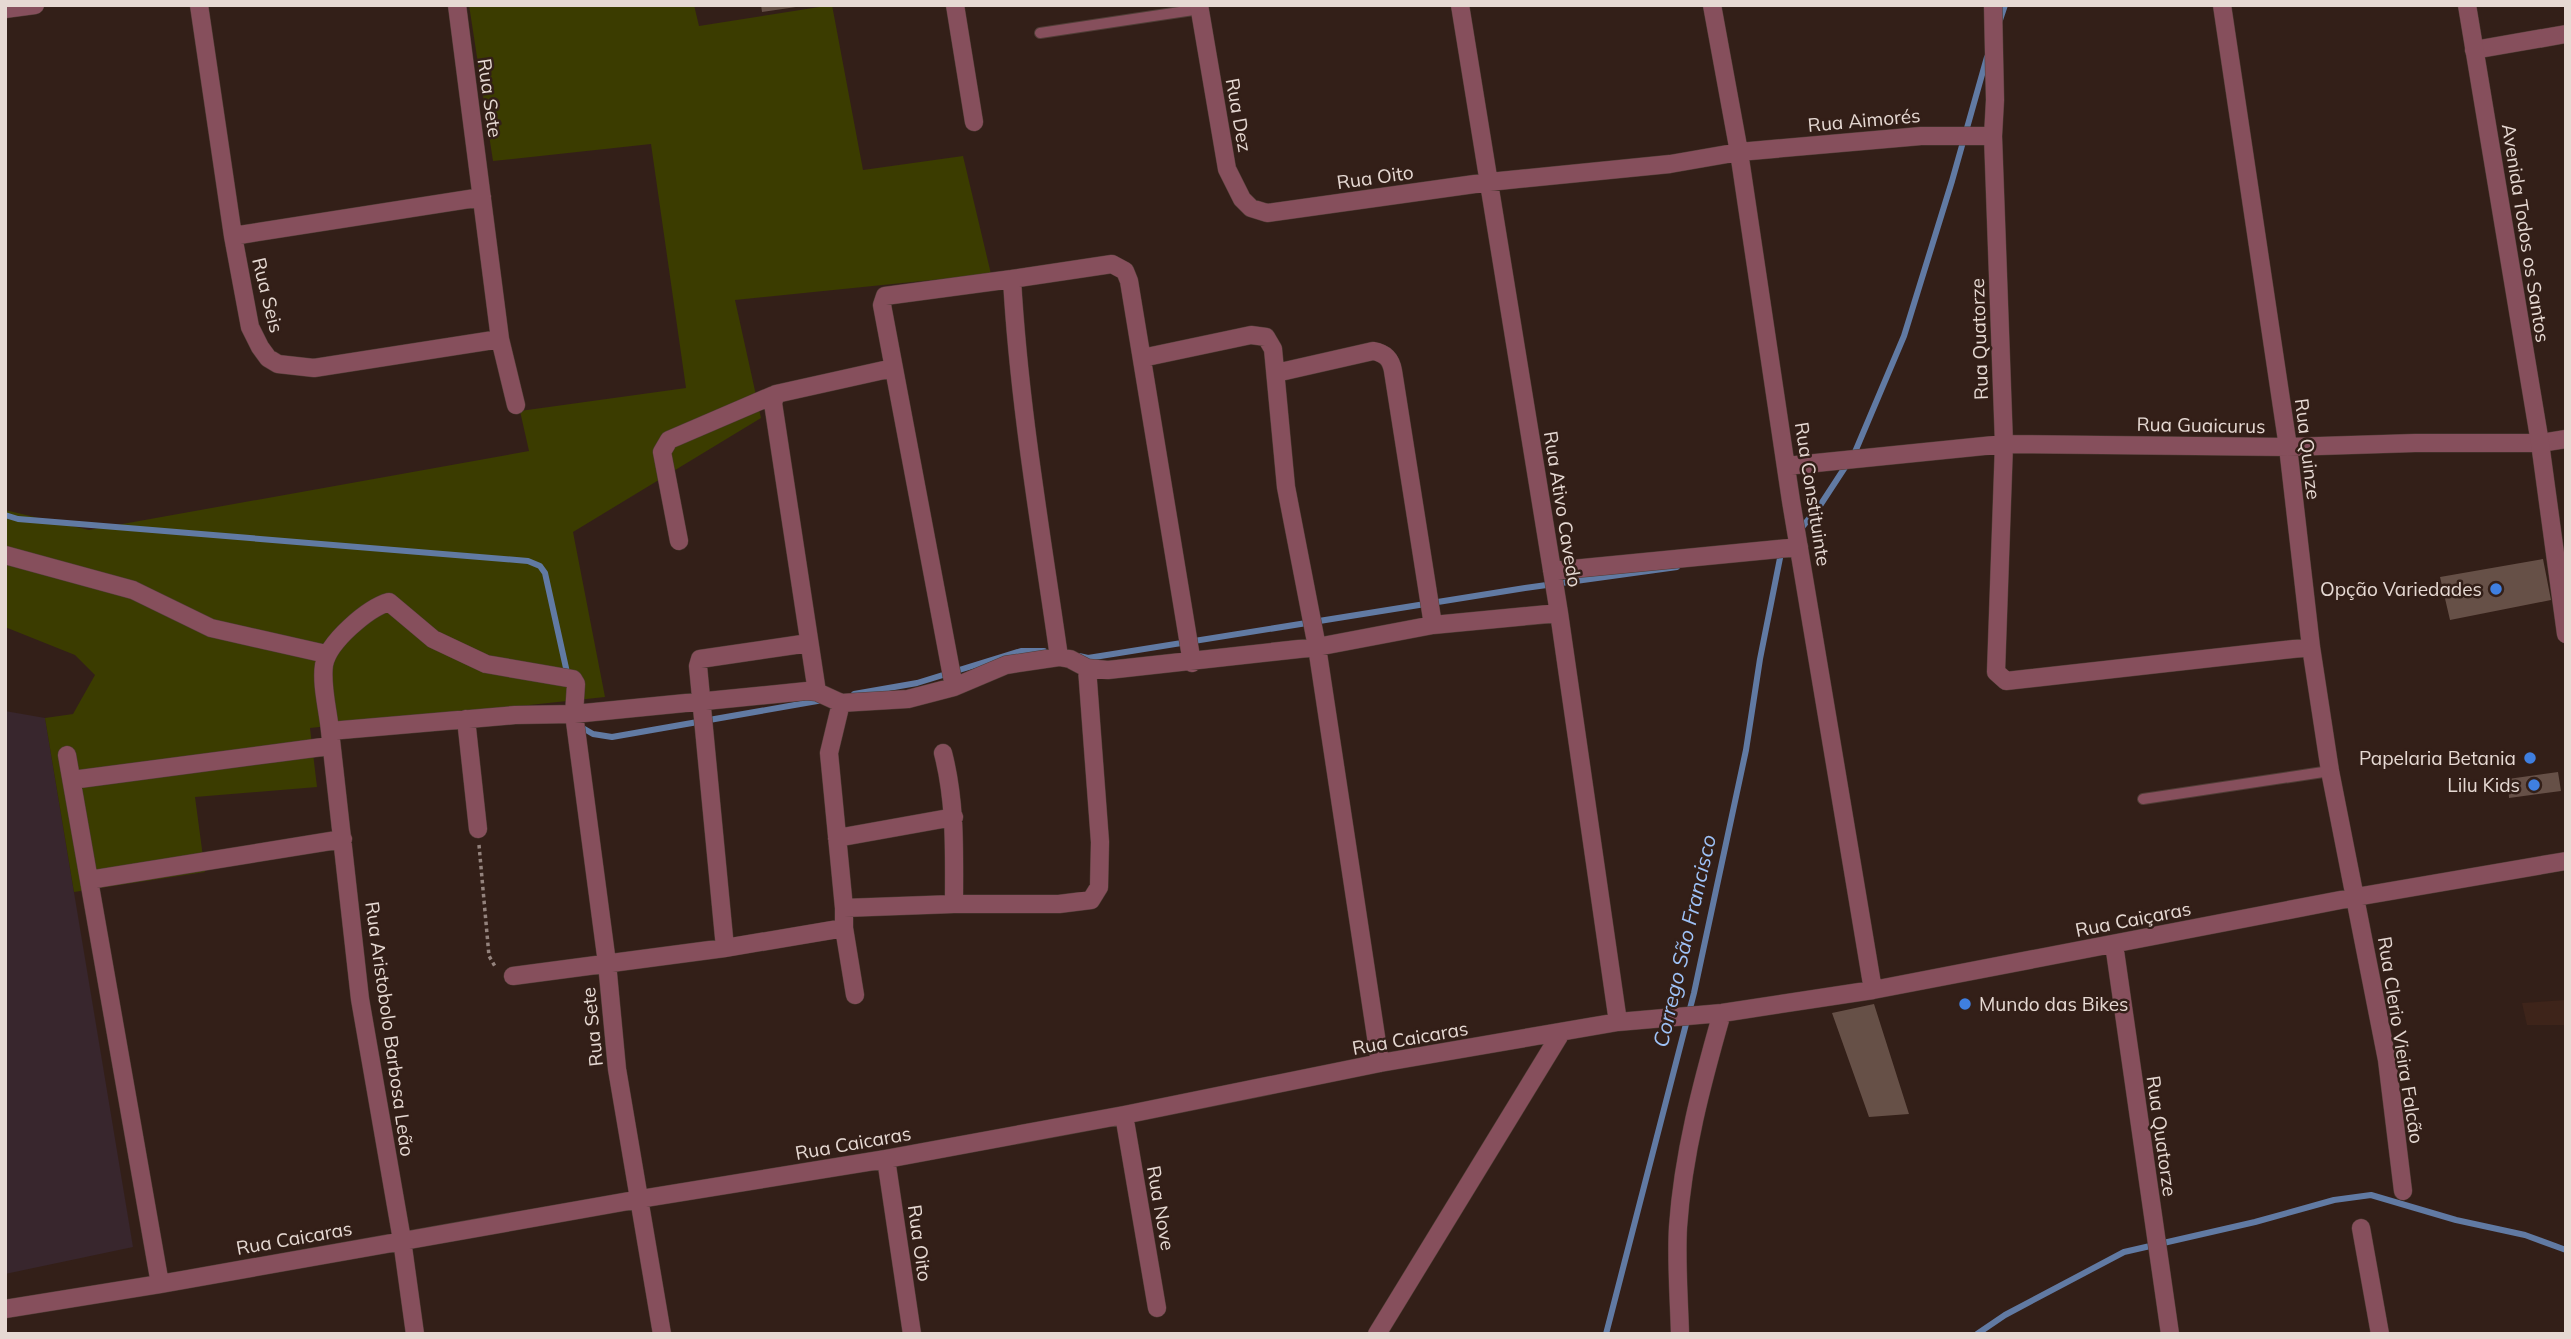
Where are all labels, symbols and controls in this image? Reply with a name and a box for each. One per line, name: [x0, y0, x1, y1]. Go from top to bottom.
street label: Rua Sete: [473, 57, 507, 139]
street label: Rua Dez: [1221, 76, 1257, 154]
street label: Rua Aimorés: [1807, 103, 1921, 137]
street label: Avenida Todos os Santos: [2497, 122, 2555, 344]
street label: Rua Oito: [1335, 160, 1415, 194]
street label: Rua Seis: [247, 255, 289, 335]
street label: Rua Quatorze: [1965, 278, 1993, 400]
street label: Rua Quinze: [2290, 397, 2326, 501]
street label: Rua Guaicurus: [2136, 412, 2266, 438]
street label: Rua Constituinte: [1790, 420, 1836, 568]
street label: Rua Ativo Cavedo: [1539, 429, 1587, 589]
place label: Opção Variedades: [2320, 577, 2482, 601]
marker: Opção Variedades: [2488, 581, 2504, 597]
place label: Papelaria Betania: [2359, 746, 2516, 770]
marker: Papelaria Betania: [2522, 750, 2538, 766]
place label: Lilu Kids: [2447, 773, 2520, 797]
marker: Lilu Kids: [2526, 777, 2542, 793]
water label: Corrego São Francisco: [1647, 832, 1721, 1050]
street label: Rua Caiçaras: [2073, 896, 2193, 942]
street label: Rua Aristobolo Barbosa Leão: [360, 900, 420, 1158]
street label: Rua Clerio Vieira Falcão: [2373, 935, 2429, 1145]
street label: Rua Sete: [576, 986, 608, 1068]
place label: Mundo das Bikes: [1979, 992, 2129, 1016]
marker: Mundo das Bikes: [1957, 996, 1973, 1012]
street label: Rua Caicaras: [1350, 1016, 1470, 1060]
street label: Rua Quatorze: [2142, 1074, 2182, 1198]
street label: Rua Caicaras: [793, 1121, 913, 1165]
street label: Rua Nove: [1142, 1164, 1180, 1252]
street label: Rua Oito: [903, 1203, 937, 1283]
street label: Rua Caicaras: [234, 1216, 354, 1260]

